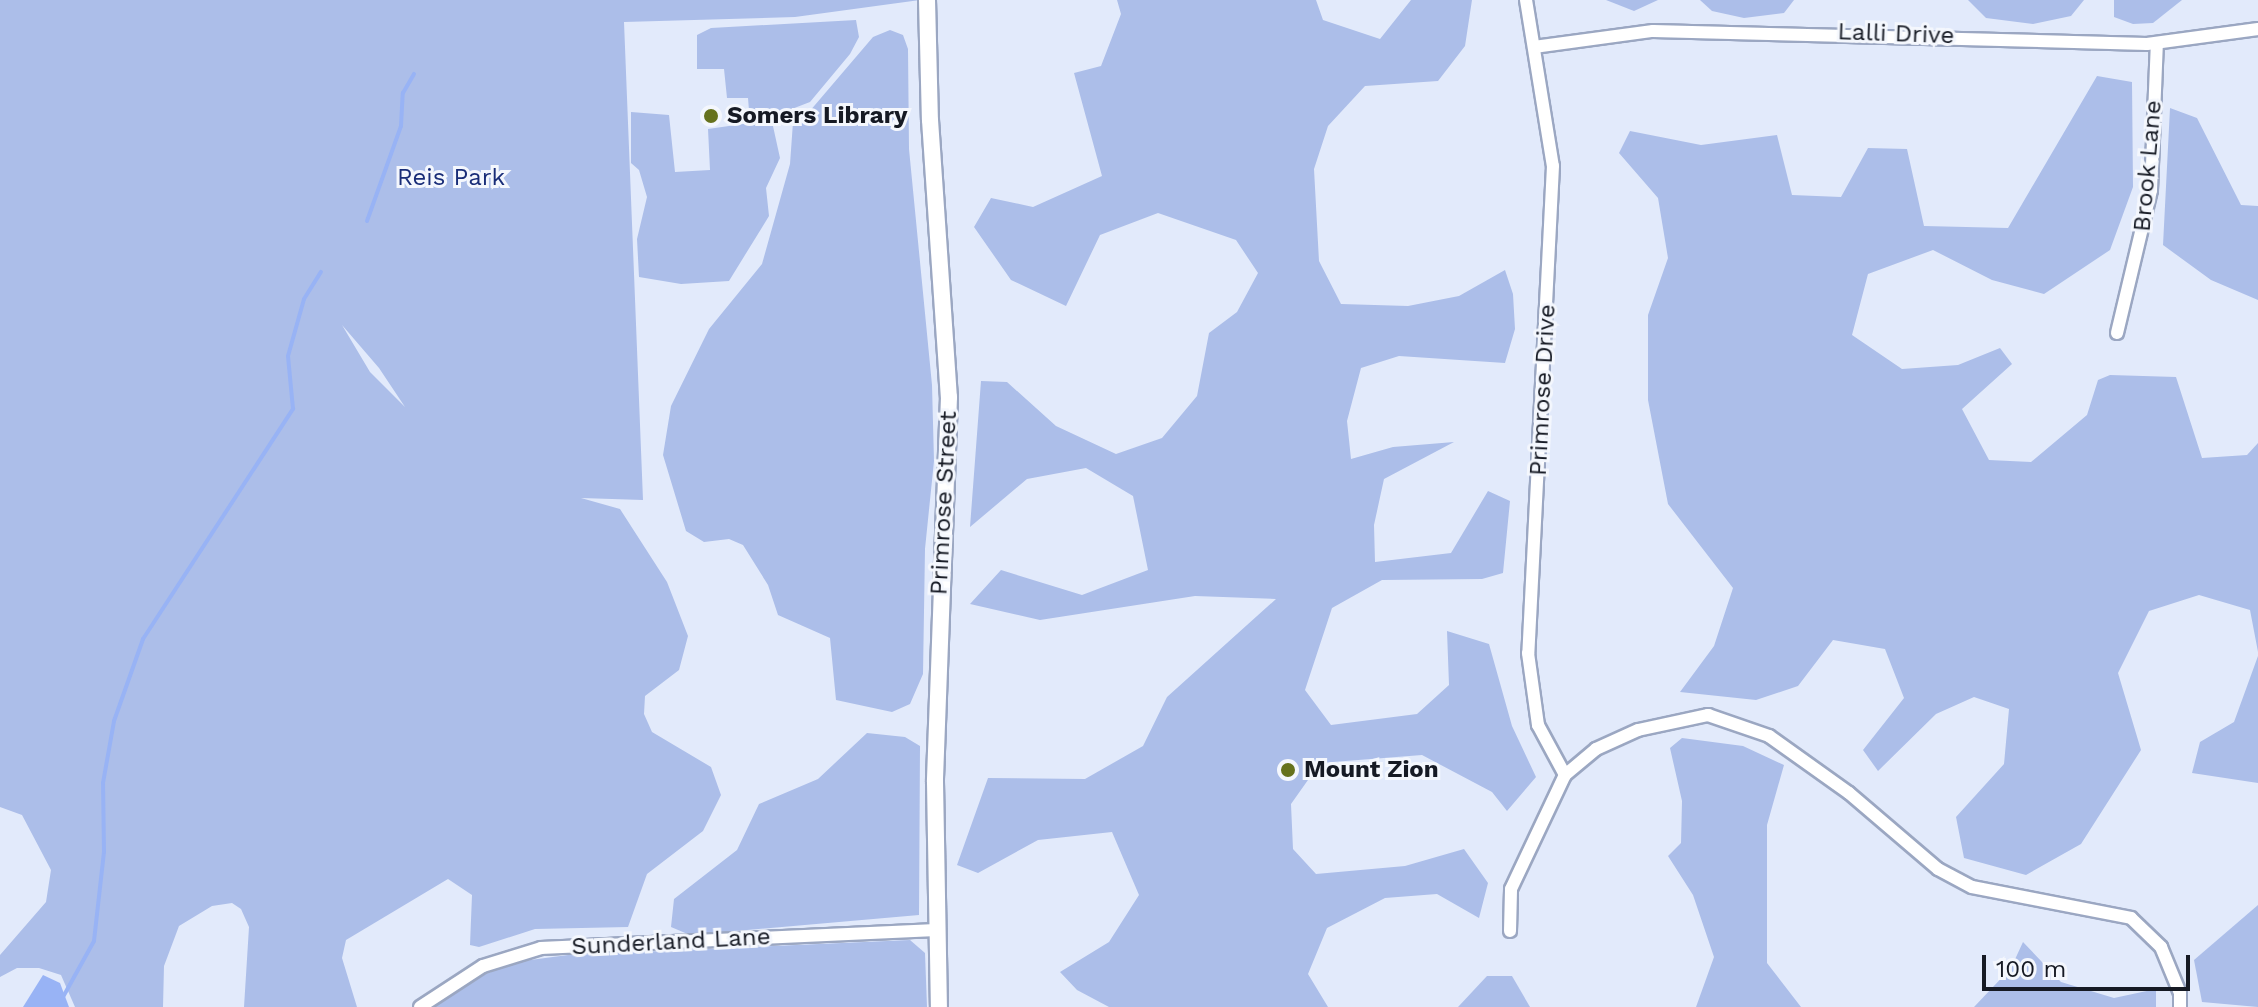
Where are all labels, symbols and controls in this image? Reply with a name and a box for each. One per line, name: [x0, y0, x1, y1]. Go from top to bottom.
street label: Lalli Drive: [1837, 18, 1955, 50]
street label: Brook Lane: [2128, 99, 2168, 233]
place label: Somers Library: [727, 102, 908, 130]
marker: Somers Library: [702, 107, 720, 125]
park label: Reis Park: [397, 164, 505, 192]
street label: Primrose Drive: [1524, 303, 1562, 477]
street label: Primrose Street: [925, 410, 963, 596]
place label: Mount Zion: [1304, 756, 1439, 784]
marker: Mount Zion: [1279, 761, 1297, 779]
street label: Sunderland Lane: [571, 922, 771, 962]
scale bar: [1986, 939, 2194, 989]
text: 100 m: [1996, 955, 2066, 983]

